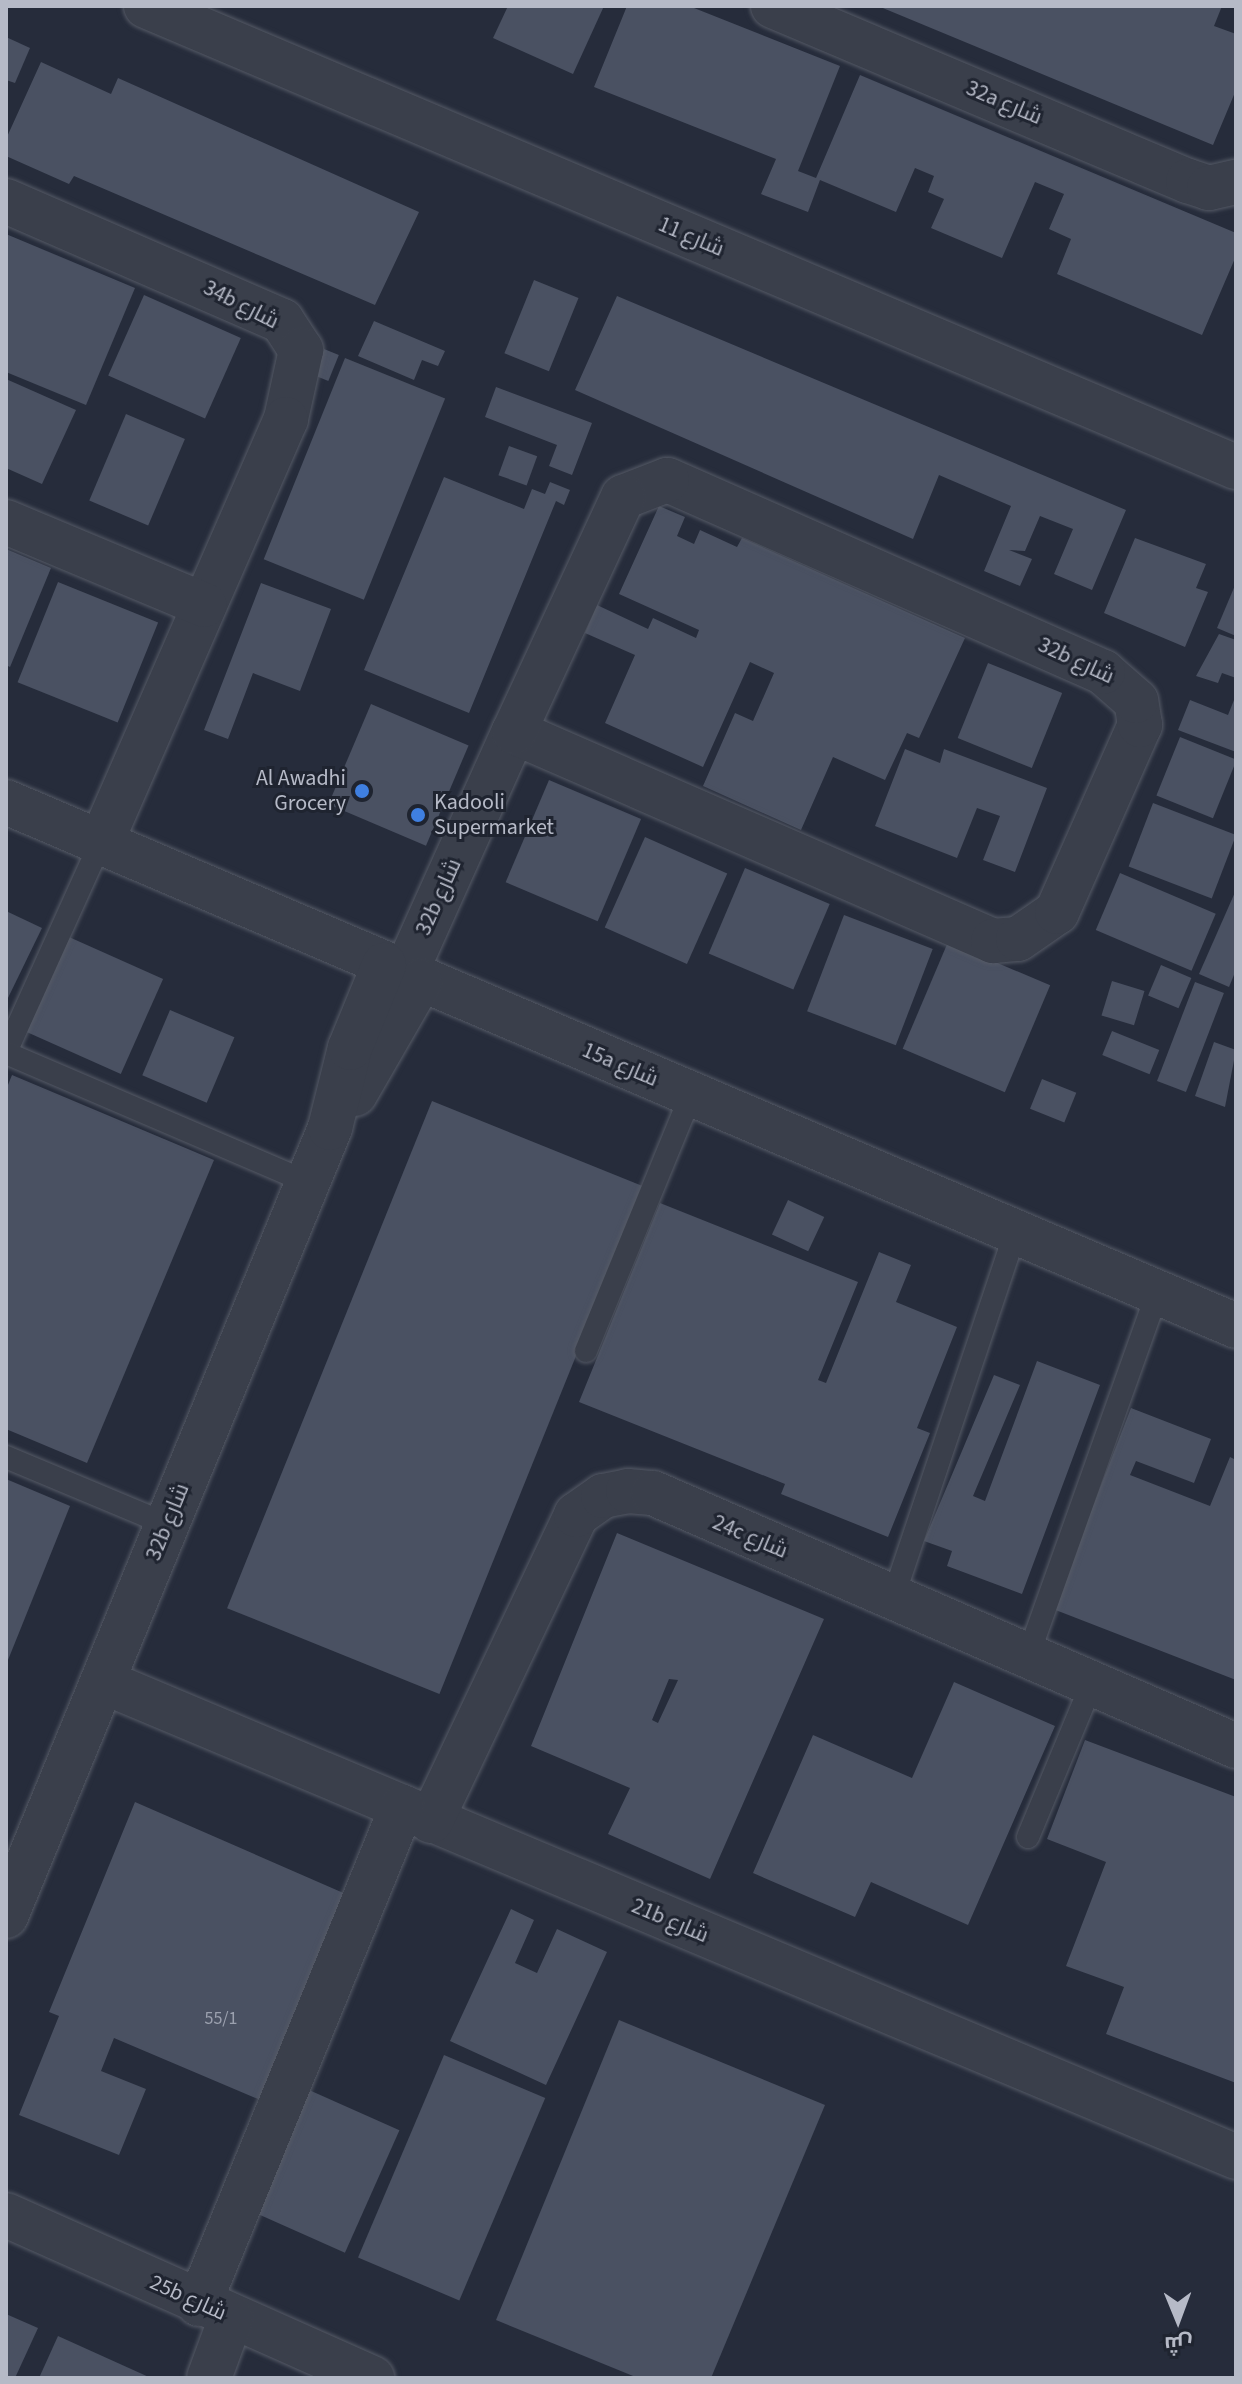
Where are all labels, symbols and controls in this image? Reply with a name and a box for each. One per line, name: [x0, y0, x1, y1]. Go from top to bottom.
street label: 32a شارع: [962, 75, 1046, 131]
street label: شارع 11: [654, 211, 728, 263]
street label: 34b شارع: [199, 275, 283, 335]
street label: 32b شارع: [1034, 632, 1118, 690]
place label: Al Awadhi Grocery: [256, 765, 346, 816]
marker: Al Awadhi Grocery: [353, 782, 371, 800]
place label: Kadooli Supermarket: [434, 789, 554, 840]
marker: Kadooli Supermarket: [409, 806, 427, 824]
street label: 32b شارع: [410, 855, 468, 939]
street label: 15a شارع: [578, 1037, 662, 1093]
street label: 32b شارع: [141, 1479, 195, 1565]
street label: 24c شارع: [709, 1509, 791, 1565]
street label: 21b شارع: [628, 1893, 712, 1949]
house number: 55/1: [204, 2008, 238, 2030]
street label: 25b شارع: [146, 2269, 230, 2327]
north arrow: [1138, 2280, 1218, 2360]
text: ش: [1164, 2328, 1193, 2360]

